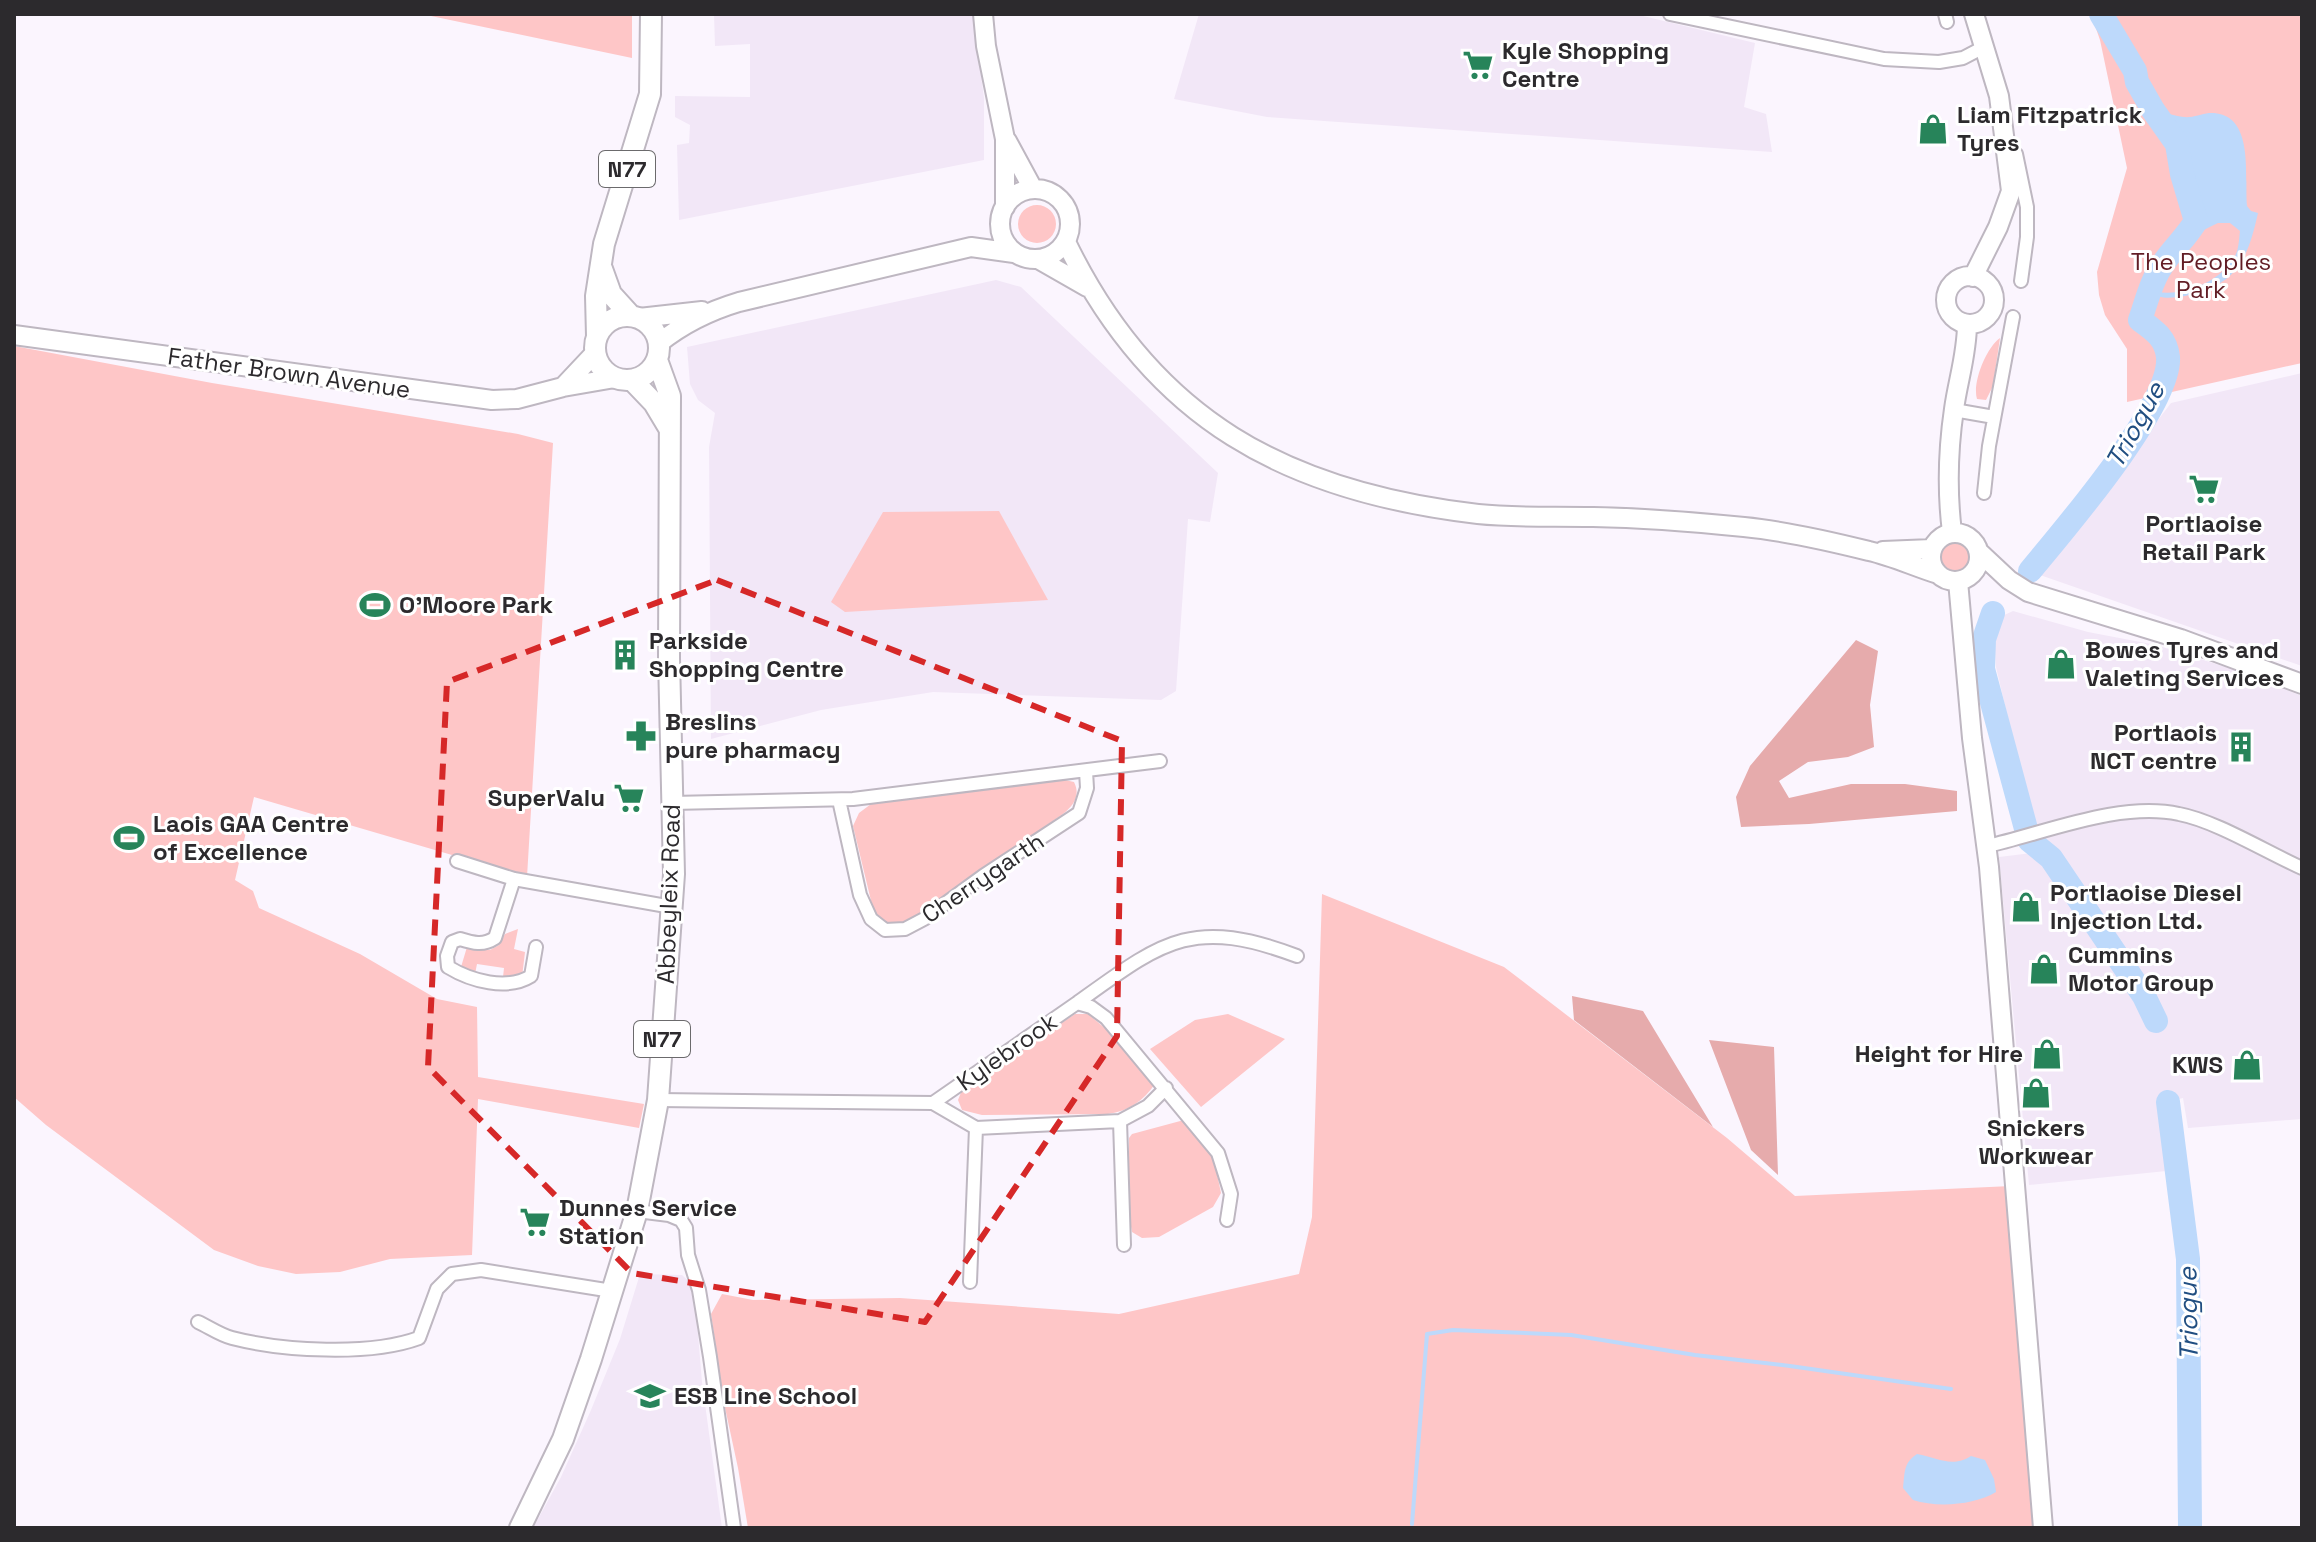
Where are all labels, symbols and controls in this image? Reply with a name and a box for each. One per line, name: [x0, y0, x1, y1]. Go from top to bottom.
place label: Kyle Shopping Centre: [1502, 35, 1669, 94]
supermarket icon: Kyle Shopping Centre: [1461, 48, 1495, 82]
place label: Liam Fitzpatrick Tyres: [1957, 99, 2143, 158]
shop icon: Liam Fitzpatrick Tyres: [1916, 112, 1950, 146]
road number: N77: [599, 151, 655, 187]
park label: The Peoples Park: [2131, 246, 2271, 305]
street label: Father Brown Avenue: [166, 340, 412, 405]
water label: Triogue: [2097, 374, 2173, 474]
supermarket icon: Portlaoise Retail Park: [2187, 472, 2221, 506]
place label: Portlaoise Retail Park: [2142, 508, 2266, 567]
sports icon: O'Moore Park: [358, 588, 392, 622]
place label: O'Moore Park: [399, 589, 553, 620]
place label: Parkside Shopping Centre: [649, 625, 844, 684]
place label: Bowes Tyres and Valeting Services: [2085, 634, 2284, 693]
building icon: Parkside Shopping Centre: [608, 638, 642, 672]
shop icon: Bowes Tyres and Valeting Services: [2044, 647, 2078, 681]
place label: Breslins pure pharmacy: [665, 706, 841, 765]
place label: Portlaois NCT centre: [2090, 717, 2217, 776]
pharmacy icon: Breslins pure pharmacy: [624, 719, 658, 753]
building icon: Portlaois NCT centre: [2224, 730, 2258, 764]
supermarket icon: SuperValu: [612, 781, 646, 815]
place label: SuperValu: [488, 782, 605, 813]
street label: Abbeyleix Road: [650, 803, 687, 985]
place label: Laois GAA Centre of Excellence: [153, 808, 349, 867]
sports icon: Laois GAA Centre of Excellence: [112, 821, 146, 855]
street label: Cherrygarth: [916, 825, 1050, 930]
place label: Portlaoise Diesel Injection Ltd.: [2050, 877, 2242, 936]
shop icon: Portlaoise Diesel Injection Ltd.: [2009, 890, 2043, 924]
place label: Cummins Motor Group: [2068, 939, 2214, 998]
shop icon: Cummins Motor Group: [2027, 952, 2061, 986]
street label: Kylebrook: [950, 1006, 1063, 1098]
road number: N77: [634, 1021, 690, 1057]
shop icon: Height for Hire: [2030, 1037, 2064, 1071]
place label: Height for Hire: [1855, 1038, 2023, 1069]
shop icon: KWS: [2230, 1048, 2264, 1082]
place label: KWS: [2172, 1049, 2223, 1080]
shop icon: Snickers Workwear: [2019, 1076, 2053, 1110]
place label: Snickers Workwear: [1978, 1112, 2094, 1171]
place label: Dunnes Service Station: [559, 1192, 737, 1251]
supermarket icon: Dunnes Service Station: [518, 1205, 552, 1239]
water label: Triogue: [2170, 1265, 2206, 1361]
school or university icon: ESB Line School: [633, 1379, 667, 1413]
place label: ESB Line School: [674, 1380, 857, 1411]

